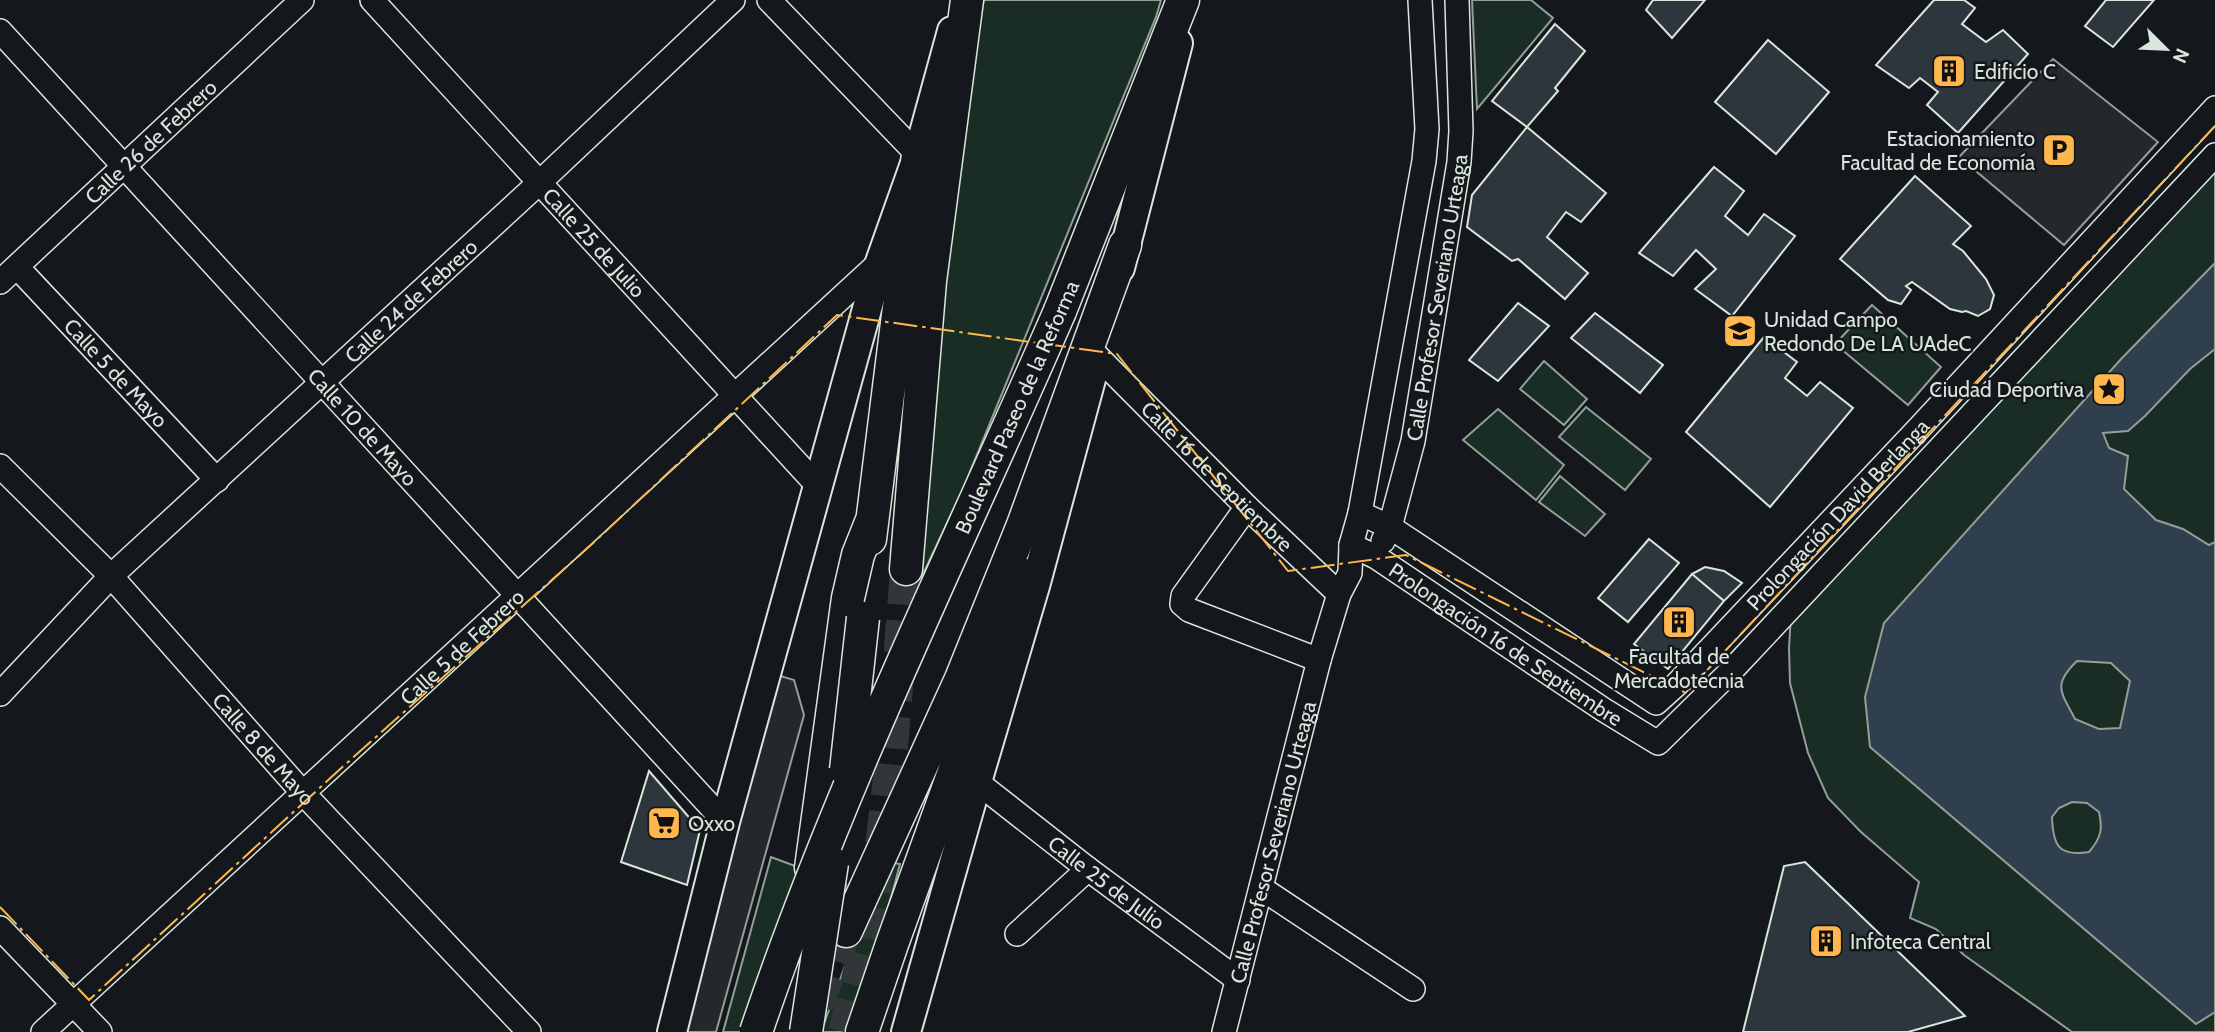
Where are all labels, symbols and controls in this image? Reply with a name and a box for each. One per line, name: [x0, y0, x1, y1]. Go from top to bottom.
north arrow: [2131, 14, 2201, 84]
text: N: [2168, 45, 2194, 67]
building icon: Edificio C: [1930, 52, 1968, 90]
place label: Edificio C: [1974, 59, 2056, 84]
street label: Calle 26 de Febrero: [80, 74, 222, 209]
place label: Estacionamiento Facultad de Economía: [1841, 126, 2035, 175]
parking icon: Estacionamiento Facultad de Economía: [2040, 131, 2078, 169]
street label: Calle Profesor Severiano Urteaga: [1401, 154, 1472, 443]
street label: Calle 25 de Julio: [538, 182, 651, 302]
street label: Calle 24 de Febrero: [339, 234, 482, 368]
street label: Boulevard Paseo de la Reforma: [950, 277, 1084, 537]
place label: Unidad Campo Redondo De LA UAdeC: [1764, 307, 1972, 356]
school or university icon: Unidad Campo Redondo De LA UAdeC: [1721, 312, 1759, 350]
street label: Calle 5 de Mayo: [59, 313, 173, 432]
street label: Calle 10 de Mayo: [303, 363, 423, 491]
place icon: Ciudad Deportiva: [2090, 370, 2128, 408]
place label: Ciudad Deportiva: [1929, 377, 2084, 402]
street label: Calle 16 de Septiembre: [1136, 396, 1298, 557]
street label: Prolongación David Berlanga: [1741, 413, 1934, 615]
street label: Prolongación 16 de Septiembre: [1384, 557, 1627, 731]
street label: Calle 5 de Febrero: [395, 584, 529, 710]
building icon: Facultad de Mercadotécnia: [1660, 603, 1698, 641]
place label: Facultad de Mercadotécnia: [1614, 644, 1744, 693]
street label: Calle 8 de Mayo: [208, 688, 320, 810]
street label: Calle Profesor Severiano Urteaga: [1224, 698, 1321, 986]
supermarket icon: Oxxo: [645, 804, 683, 842]
place label: Oxxo: [688, 811, 735, 836]
street label: Calle 25 de Julio: [1043, 830, 1170, 934]
building icon: Infoteca Central: [1807, 922, 1845, 960]
place label: Infoteca Central: [1850, 929, 1991, 954]

